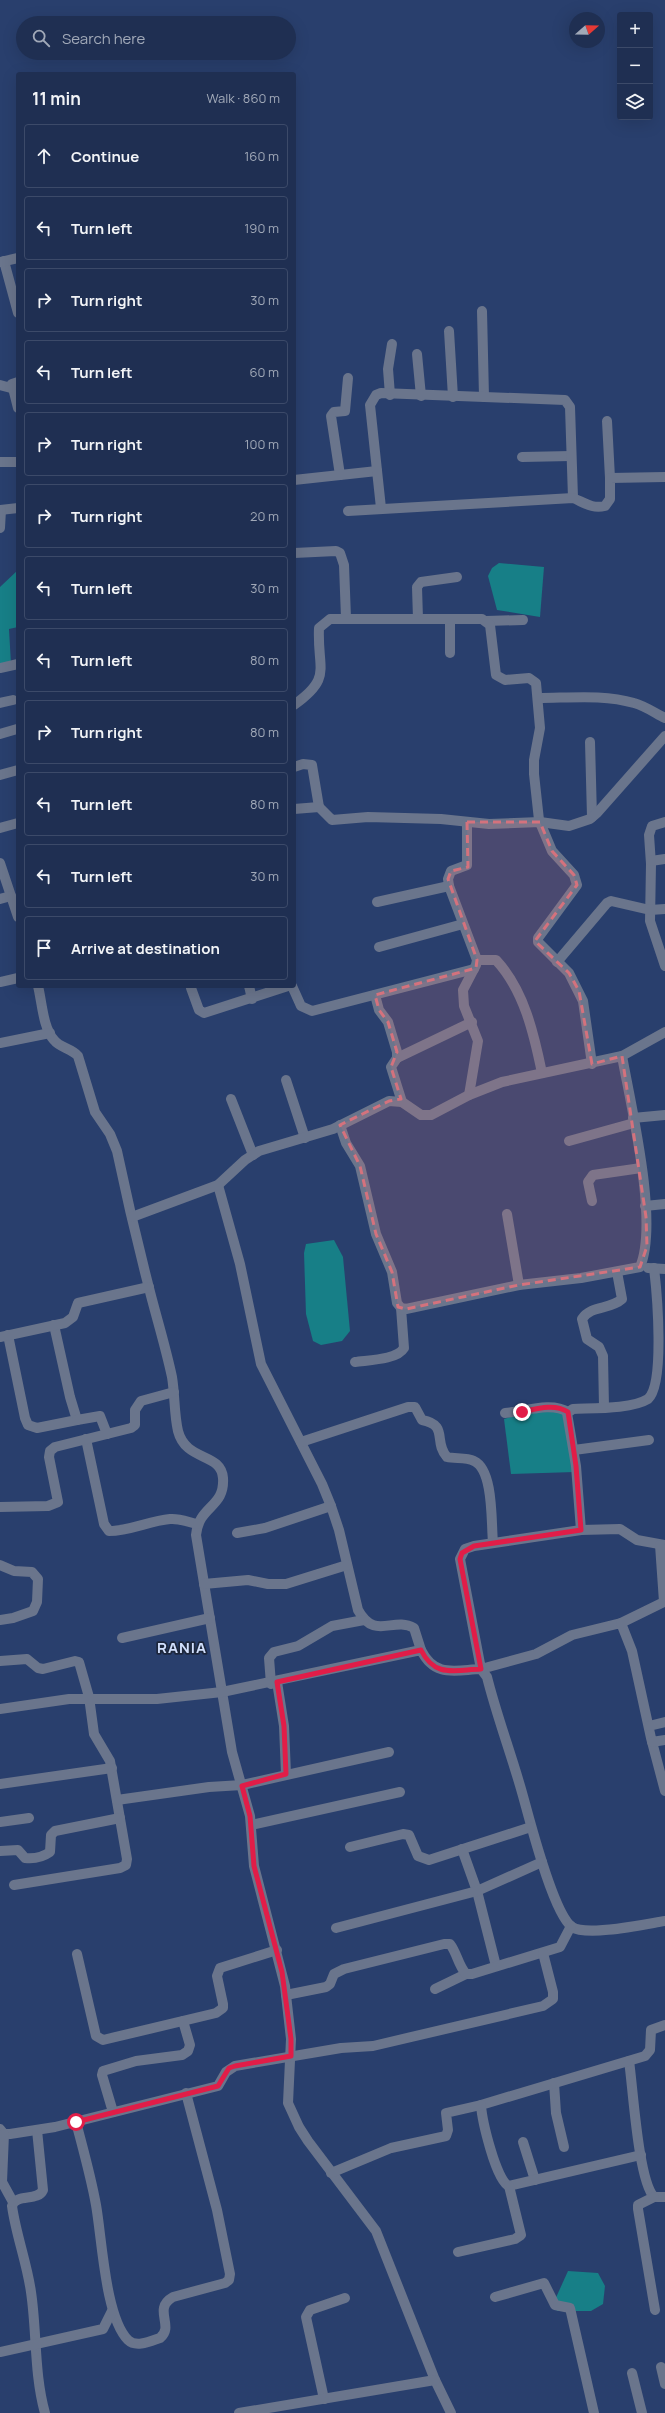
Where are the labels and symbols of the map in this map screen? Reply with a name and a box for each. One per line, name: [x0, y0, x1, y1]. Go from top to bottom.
north arrow: [569, 12, 605, 48]
route end: [513, 1403, 531, 1421]
district label: RANIA: [157, 1637, 207, 1658]
route start: [67, 2113, 85, 2131]

